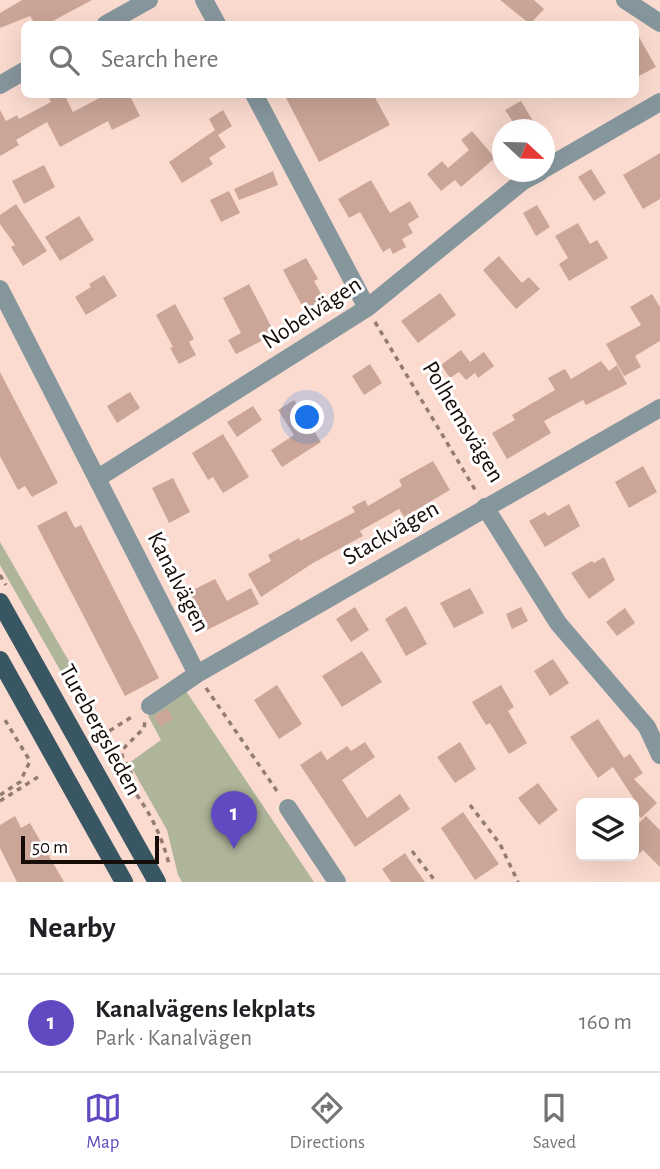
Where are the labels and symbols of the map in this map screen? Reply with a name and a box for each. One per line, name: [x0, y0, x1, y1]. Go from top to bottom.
north arrow: [492, 119, 555, 182]
street label: Nobelvägen: [258, 272, 366, 354]
street label: Polhemsvägen: [417, 357, 509, 487]
your location: [290, 400, 324, 434]
street label: Stackvägen: [339, 496, 443, 570]
street label: Kanalvägen: [143, 528, 213, 636]
street label: Turebergsleden: [54, 661, 146, 799]
pin: 1: [211, 791, 257, 849]
scale bar: [21, 833, 159, 865]

